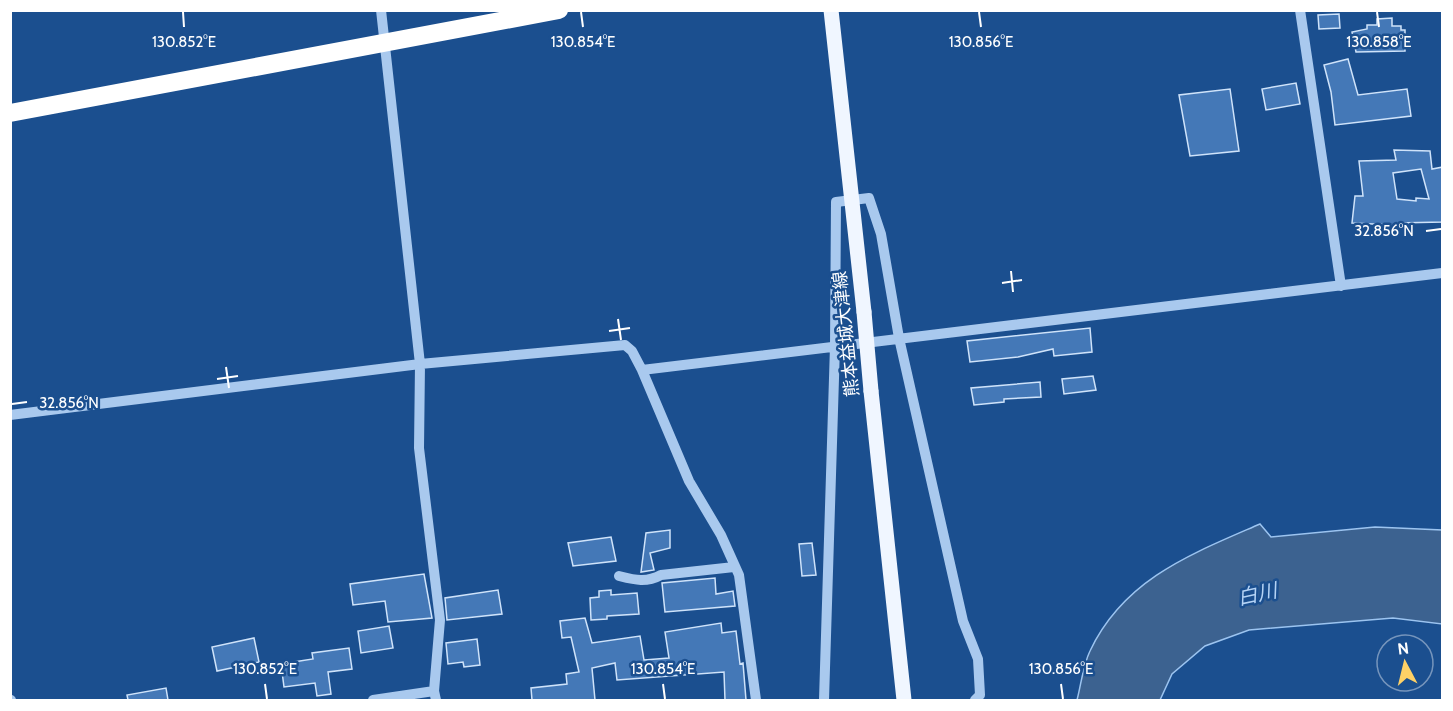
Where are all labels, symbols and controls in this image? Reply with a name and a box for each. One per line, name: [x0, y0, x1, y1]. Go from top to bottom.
text: 130.852°E: [152, 33, 216, 51]
text: 130.854°E: [551, 33, 615, 51]
text: 130.856°E: [949, 33, 1013, 51]
text: 130.858°E: [1346, 33, 1412, 51]
text: 32.856°N: [1354, 222, 1414, 240]
street label: 熊本益城大津線: [828, 270, 864, 398]
text: 32.856°N: [39, 394, 99, 412]
water label: 白川: [1235, 578, 1281, 610]
north arrow: [1375, 633, 1435, 693]
text: N: [1396, 638, 1410, 659]
text: 130.852°E: [233, 660, 297, 678]
text: 130.854°E: [631, 660, 695, 678]
text: 130.856°E: [1029, 660, 1093, 678]

